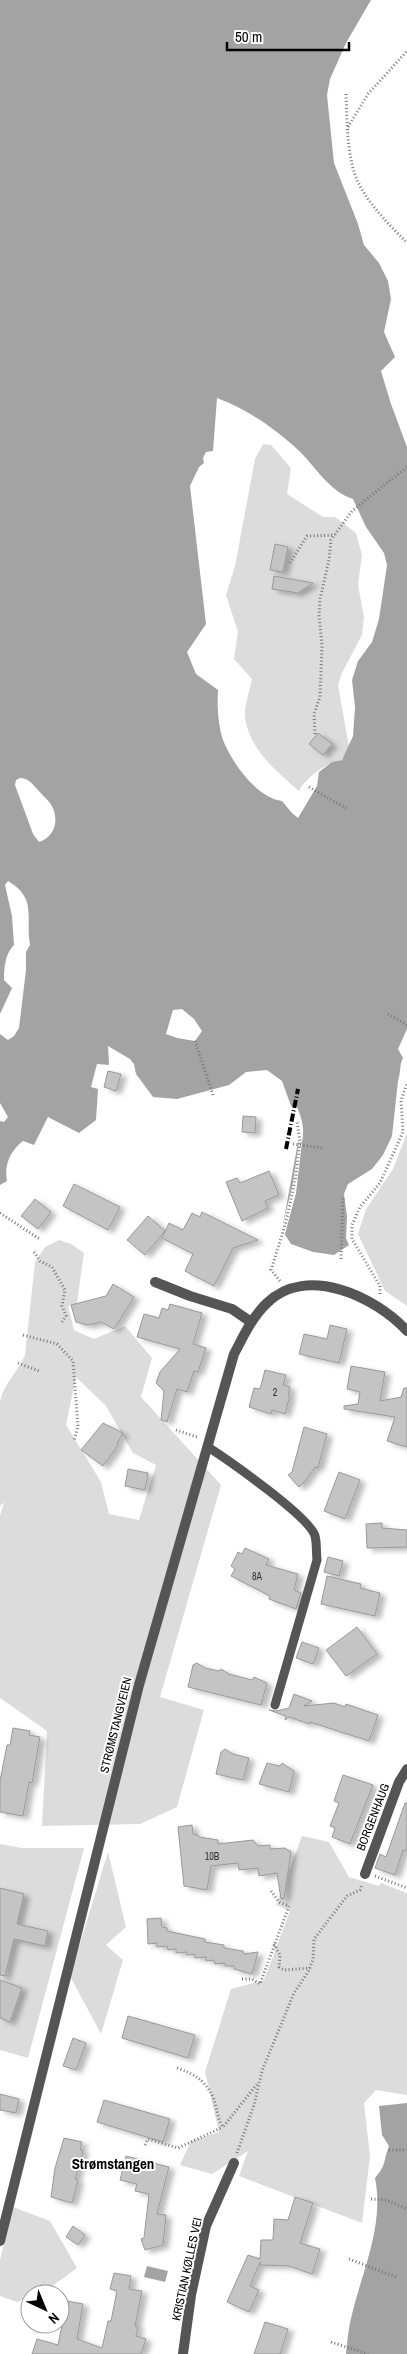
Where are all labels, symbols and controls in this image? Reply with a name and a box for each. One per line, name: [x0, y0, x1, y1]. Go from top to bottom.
scale bar: [227, 20, 350, 52]
text: 50 m: [235, 26, 262, 47]
house number: 2: [273, 1386, 278, 1399]
house number: 8A: [252, 1570, 263, 1583]
street label: STRØMSTANGVEIEN: [96, 1675, 136, 1775]
street label: BORGENHAUG: [353, 1781, 393, 1853]
house number: 10B: [205, 1850, 220, 1863]
district label: Strømstangen: [72, 2153, 154, 2174]
street label: KRISTIAN KØLLES VEI: [168, 2216, 206, 2322]
north arrow: [20, 2284, 70, 2334]
text: N: [45, 2309, 63, 2328]

